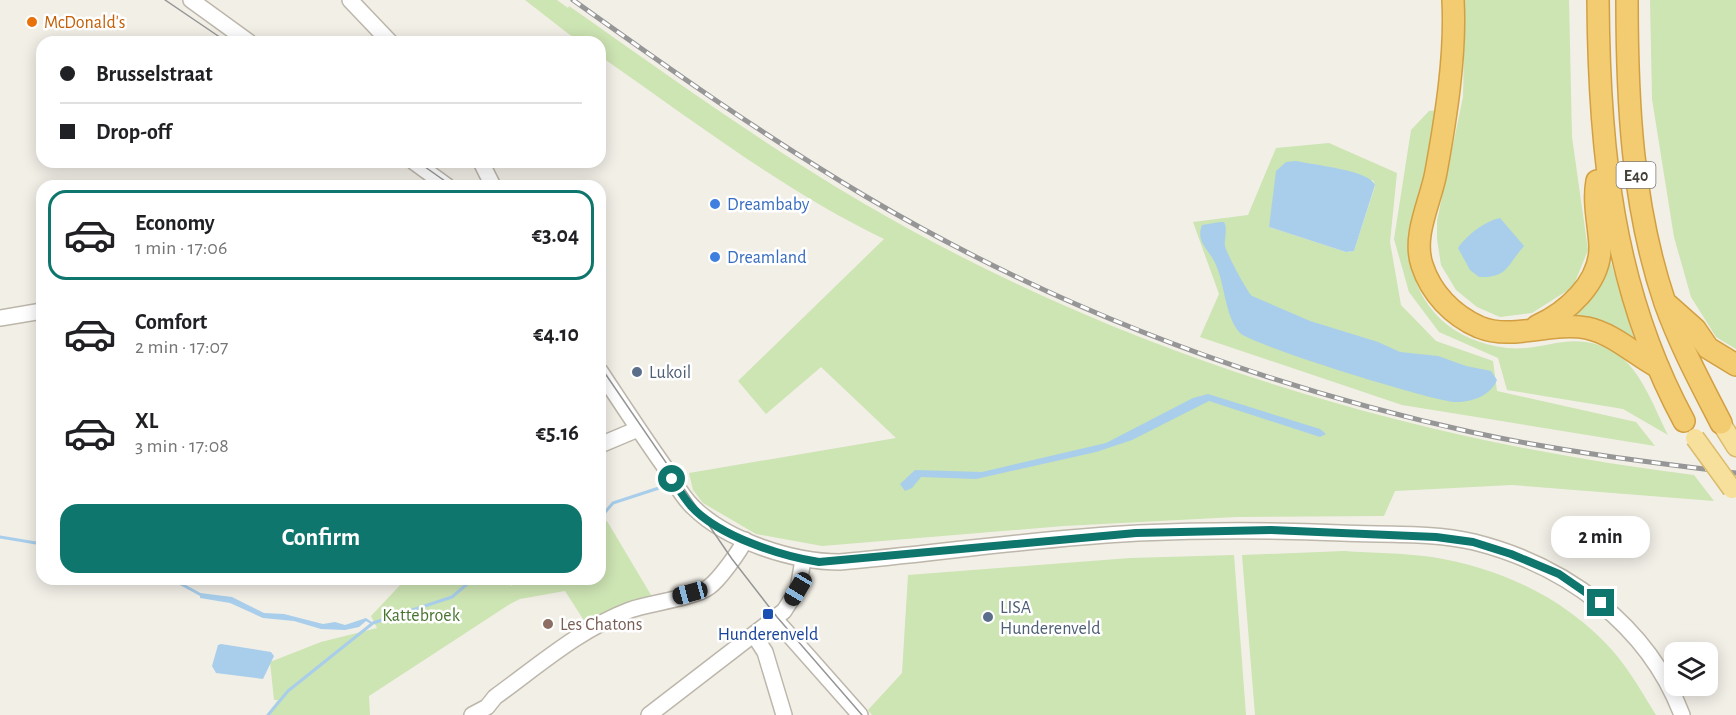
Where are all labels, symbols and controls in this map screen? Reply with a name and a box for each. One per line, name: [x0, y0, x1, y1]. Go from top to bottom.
place label: McDonald's: [44, 14, 126, 32]
marker: McDonald's: [25, 15, 39, 29]
text: Brusselstraat: [96, 63, 213, 85]
text: Drop-off: [96, 121, 172, 143]
road number: E40: [1616, 162, 1656, 188]
place label: Dreambaby: [727, 196, 810, 214]
marker: Dreambaby: [708, 197, 722, 211]
icon: car: [63, 208, 117, 262]
text: Economy: [135, 212, 215, 234]
text: €3.04: [532, 224, 579, 246]
text: 1 min · 17:06: [135, 238, 227, 258]
place label: Dreamland: [727, 249, 806, 267]
marker: Dreamland: [708, 250, 722, 264]
icon: car: [63, 307, 117, 361]
text: Comfort: [135, 311, 207, 333]
text: €4.10: [533, 323, 579, 345]
text: 2 min · 17:07: [135, 337, 228, 357]
place label: Lukoil: [649, 364, 691, 382]
marker: Lukoil: [630, 365, 644, 379]
icon: car: [63, 406, 117, 460]
text: XL: [135, 410, 158, 432]
text: €5.16: [536, 422, 579, 444]
text: 3 min · 17:08: [135, 436, 229, 456]
route start: [658, 465, 685, 492]
button: Confirm: [60, 504, 582, 573]
callout: 2 min: [1552, 516, 1650, 558]
text: 2 min: [1578, 527, 1623, 547]
car: [781, 569, 815, 609]
car: [670, 580, 710, 606]
route end: [1587, 589, 1614, 616]
place label: LISA Hunderenveld: [1000, 599, 1101, 638]
park label: Kattebroek: [382, 607, 461, 625]
marker: Hunderenveld: [761, 607, 775, 621]
marker: LISA Hunderenveld: [981, 610, 995, 624]
place label: Les Chatons: [560, 616, 642, 634]
marker: Les Chatons: [541, 617, 555, 631]
place label: Hunderenveld: [718, 626, 818, 644]
map controls: [1664, 642, 1718, 696]
button: layers: [1664, 642, 1718, 696]

